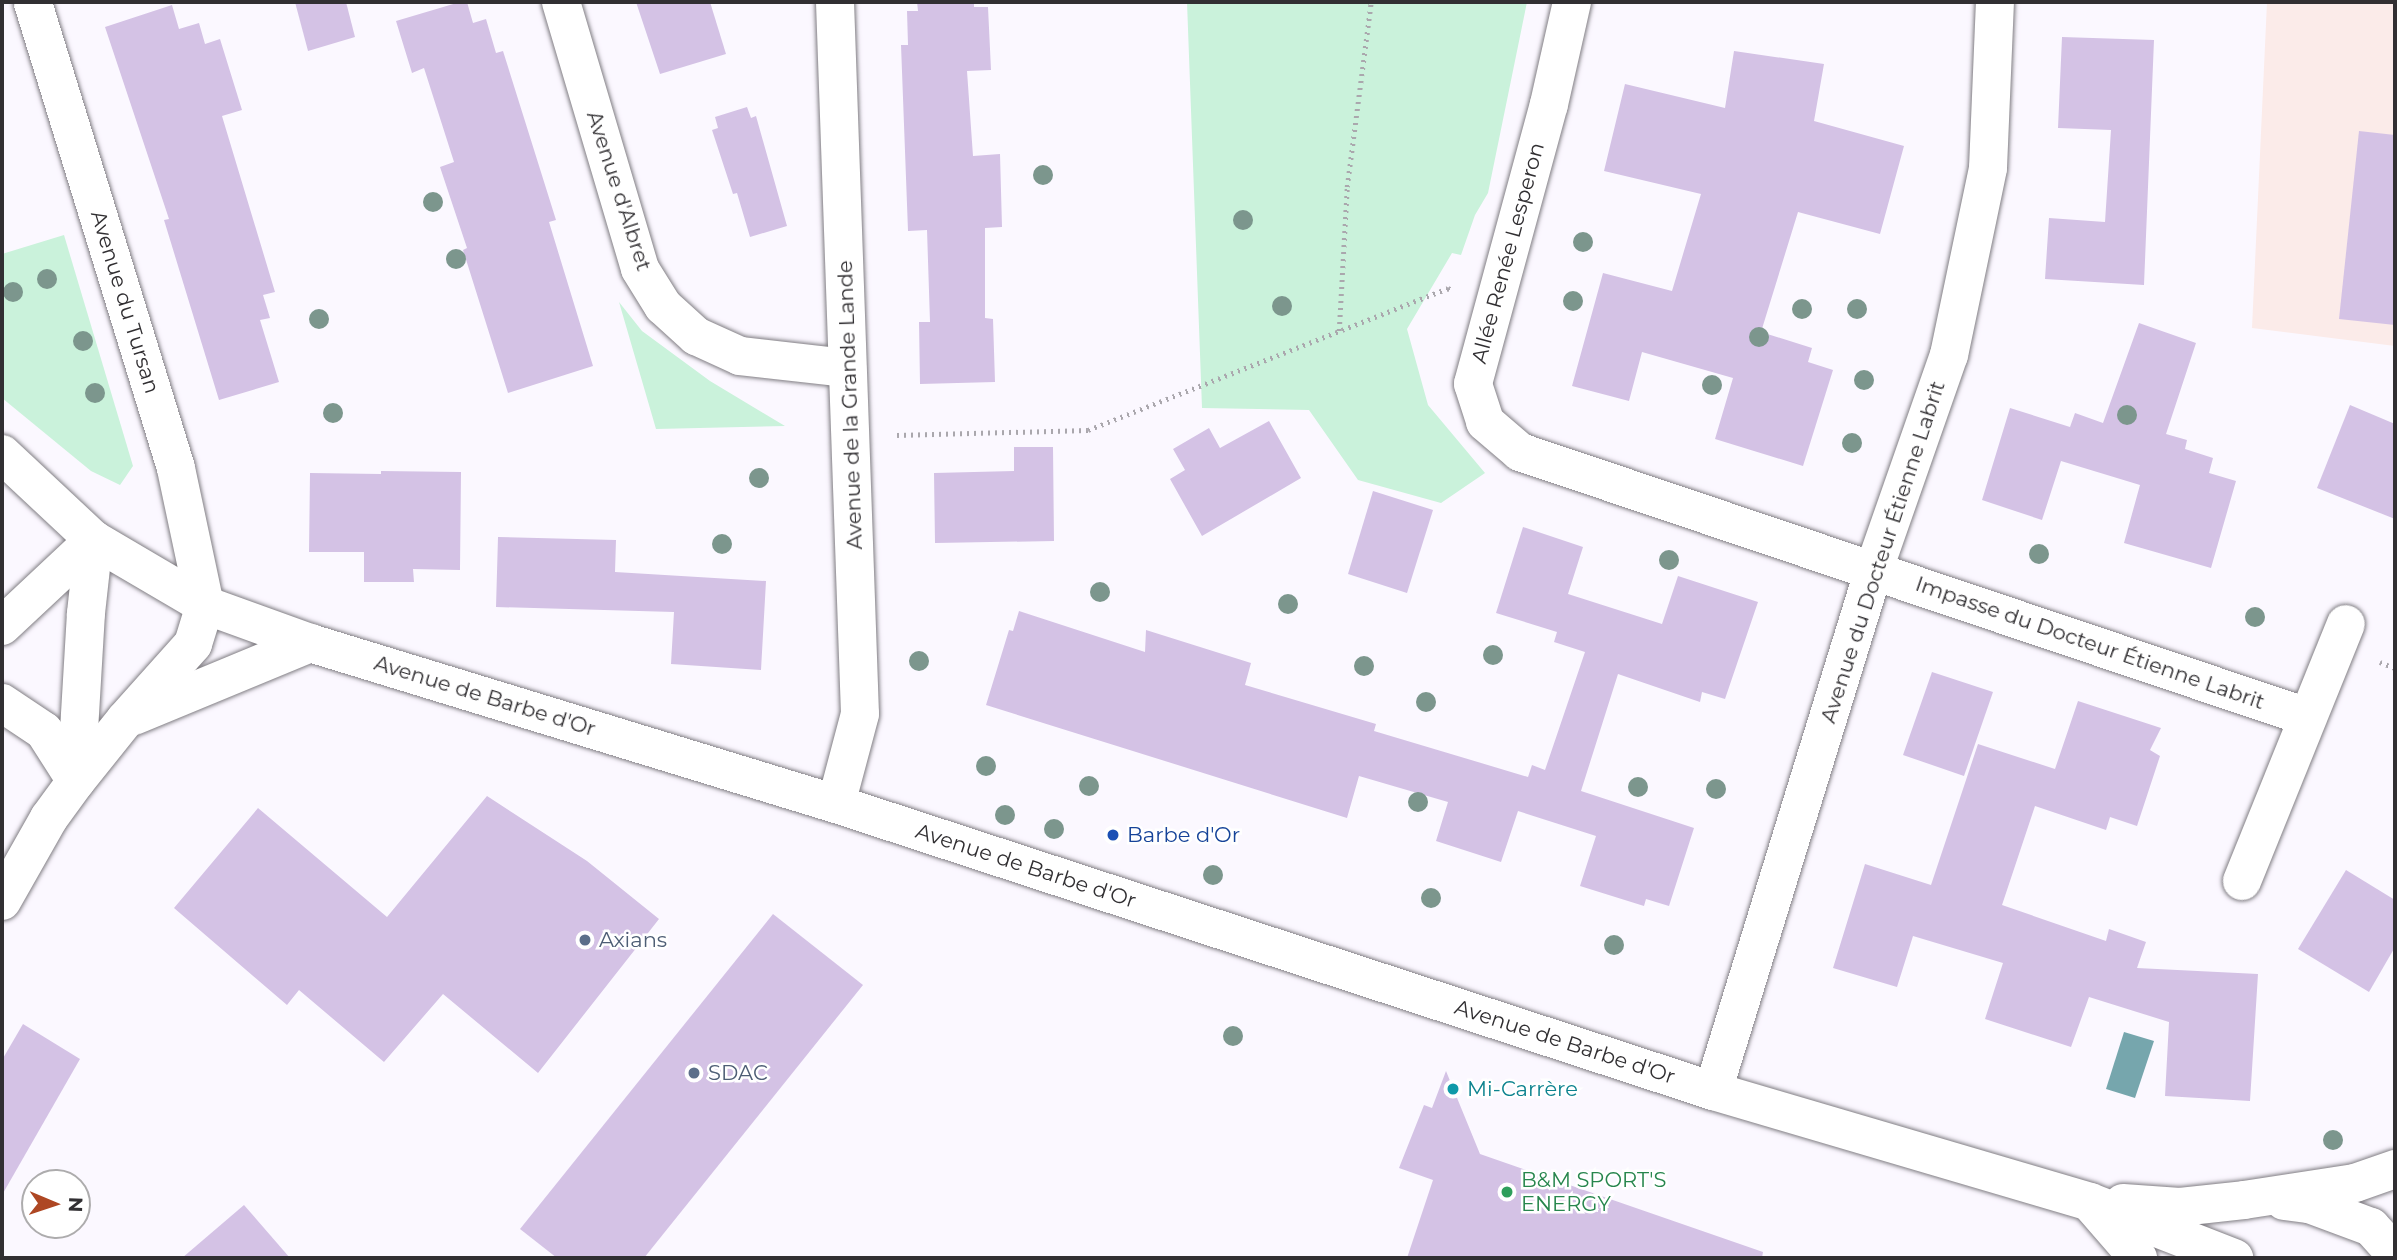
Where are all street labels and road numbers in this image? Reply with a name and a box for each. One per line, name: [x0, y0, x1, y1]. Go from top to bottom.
street label: Avenue d'Albret: [581, 108, 657, 274]
street label: Allée Renée Lesperon: [1466, 140, 1550, 366]
street label: Avenue du Tursan: [85, 208, 165, 396]
street label: Avenue de la Grande Lande: [832, 260, 868, 550]
street label: Avenue du Docteur Étienne Labrit: [1816, 378, 1950, 726]
street label: Impasse du Docteur Étienne Labrit: [1912, 571, 2268, 715]
street label: Avenue de Barbe d'Or: [371, 650, 599, 742]
street label: Avenue de Barbe d'Or: [913, 818, 1139, 914]
street label: Avenue de Barbe d'Or: [1452, 994, 1678, 1090]

